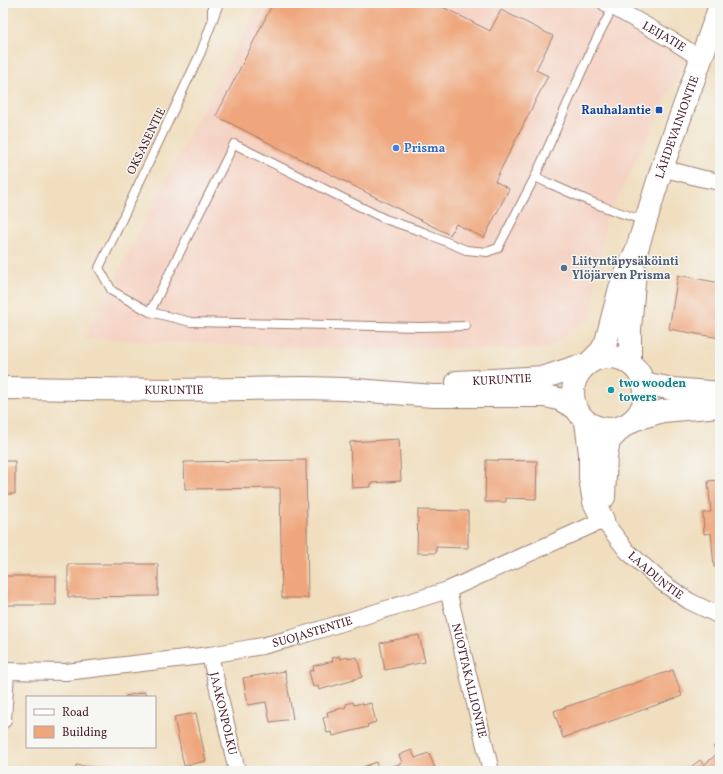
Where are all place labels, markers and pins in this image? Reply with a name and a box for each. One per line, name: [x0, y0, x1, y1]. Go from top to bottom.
place label: Rauhalantie: [581, 103, 651, 119]
marker: Rauhalantie: [654, 105, 664, 115]
place label: Prisma: [404, 141, 446, 157]
marker: Prisma: [391, 143, 401, 153]
place label: Liityntäpysäköinti Ylöjärven Prisma: [572, 254, 679, 284]
marker: Liityntäpysäköinti Ylöjärven Prisma: [559, 263, 569, 273]
place label: two wooden towers: [619, 376, 686, 406]
marker: two wooden towers: [606, 385, 616, 395]

